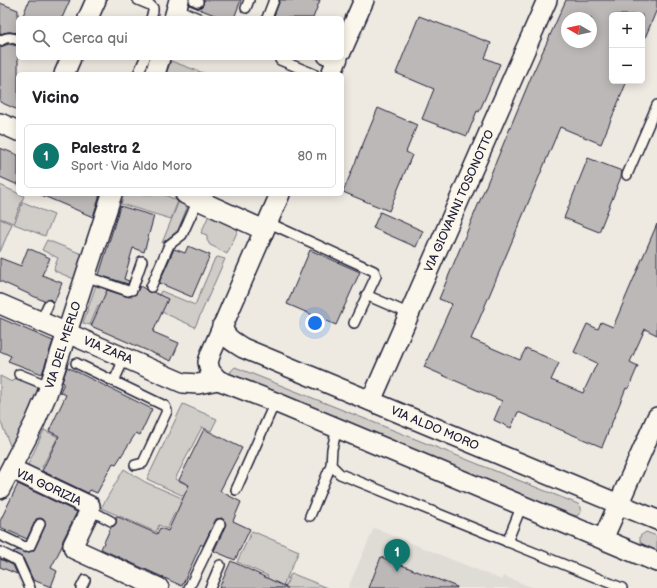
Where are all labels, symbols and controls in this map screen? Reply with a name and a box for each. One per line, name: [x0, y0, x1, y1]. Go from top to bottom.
north arrow: [561, 12, 597, 48]
map controls: [609, 12, 645, 84]
button: +: [609, 12, 645, 48]
search box: [16, 16, 344, 60]
icon: search: [30, 27, 52, 49]
text: Cerca qui: [62, 29, 128, 48]
button: −: [609, 48, 645, 84]
text: Vicino: [32, 88, 79, 108]
street label: VIA GIOVANNI TOSONOTTO: [421, 128, 498, 275]
text: Palestra 2: [71, 139, 140, 158]
text: 1: [43, 148, 49, 164]
text: 80 m: [298, 148, 327, 164]
text: Sport · Via Aldo Moro: [71, 158, 192, 174]
street label: VIA DEL MERLO: [42, 300, 85, 391]
your location: [305, 313, 325, 333]
street label: VIA ZARA: [81, 333, 135, 368]
street label: VIA ALDO MORO: [389, 403, 481, 454]
street label: VIA GORIZIA: [14, 466, 85, 509]
pin: 1: [384, 539, 410, 572]

